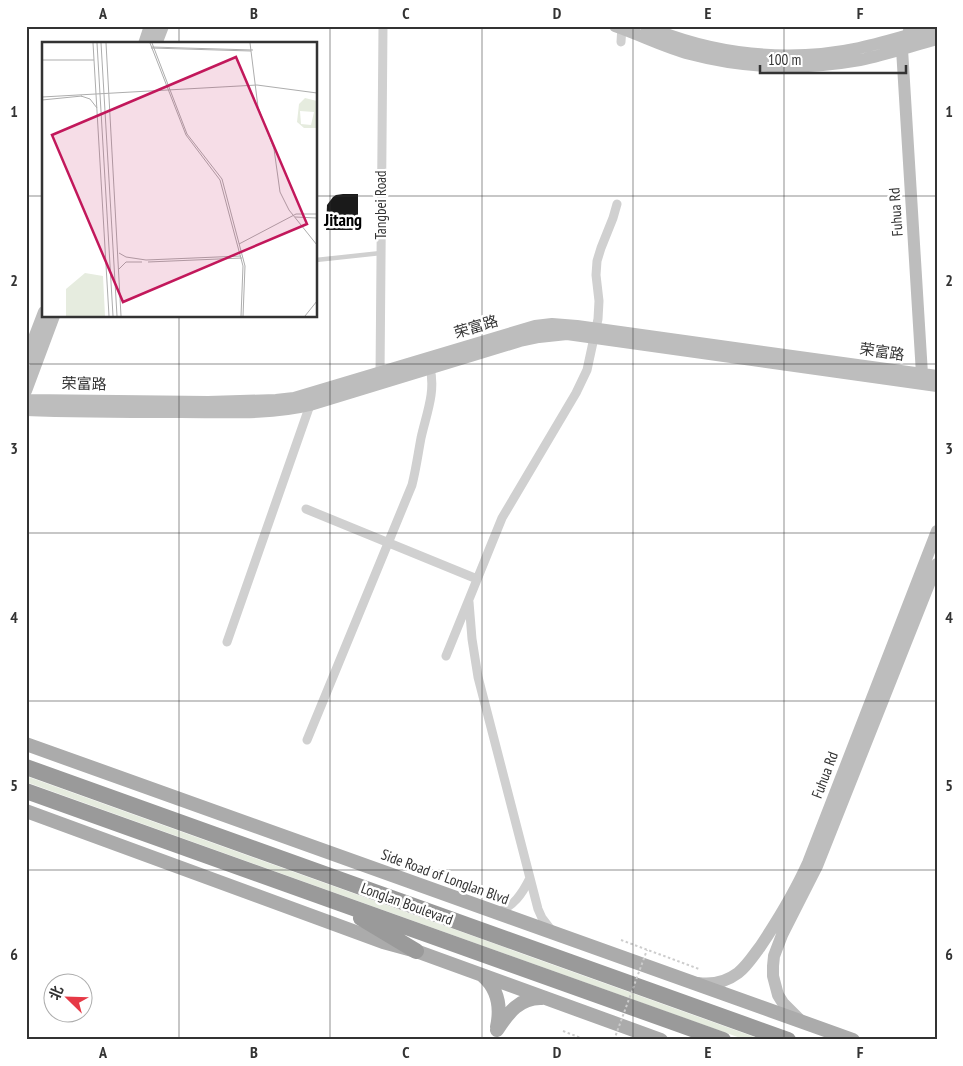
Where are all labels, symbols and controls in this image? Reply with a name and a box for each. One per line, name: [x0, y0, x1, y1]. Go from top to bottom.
text: A: [98, 3, 108, 23]
text: B: [250, 3, 258, 23]
text: C: [402, 3, 410, 23]
text: D: [553, 3, 562, 23]
text: E: [705, 3, 712, 23]
text: F: [857, 3, 864, 23]
inset map: [42, 42, 318, 318]
scale bar: [760, 42, 907, 74]
text: 100 m: [768, 50, 801, 69]
text: 1: [10, 101, 18, 121]
text: 1: [945, 101, 953, 121]
street label: Tangbei Road: [371, 170, 390, 240]
street label: Fuhua Rd: [884, 187, 907, 237]
district label: Jitang: [323, 208, 362, 231]
text: 2: [10, 270, 18, 290]
text: 2: [945, 270, 953, 290]
street label: 荣富路: [452, 311, 500, 342]
street label: 荣富路: [858, 339, 906, 364]
street label: 荣富路: [61, 374, 107, 393]
text: 3: [10, 438, 18, 458]
text: 3: [945, 438, 953, 458]
text: 4: [10, 607, 18, 627]
text: 4: [945, 607, 953, 627]
street label: Fuhua Rd: [807, 749, 842, 801]
text: 5: [10, 775, 18, 795]
text: 5: [945, 775, 953, 795]
street label: Side Road of Longlan Blvd: [379, 845, 512, 909]
street label: Longlan Boulevard: [359, 878, 456, 929]
text: 6: [10, 944, 18, 964]
text: 6: [945, 944, 953, 964]
north arrow: [42, 974, 92, 1024]
text: 北: [45, 983, 67, 1003]
text: A: [98, 1042, 108, 1062]
text: B: [250, 1042, 258, 1062]
text: C: [402, 1042, 410, 1062]
text: D: [553, 1042, 562, 1062]
text: E: [705, 1042, 712, 1062]
text: F: [857, 1042, 864, 1062]

